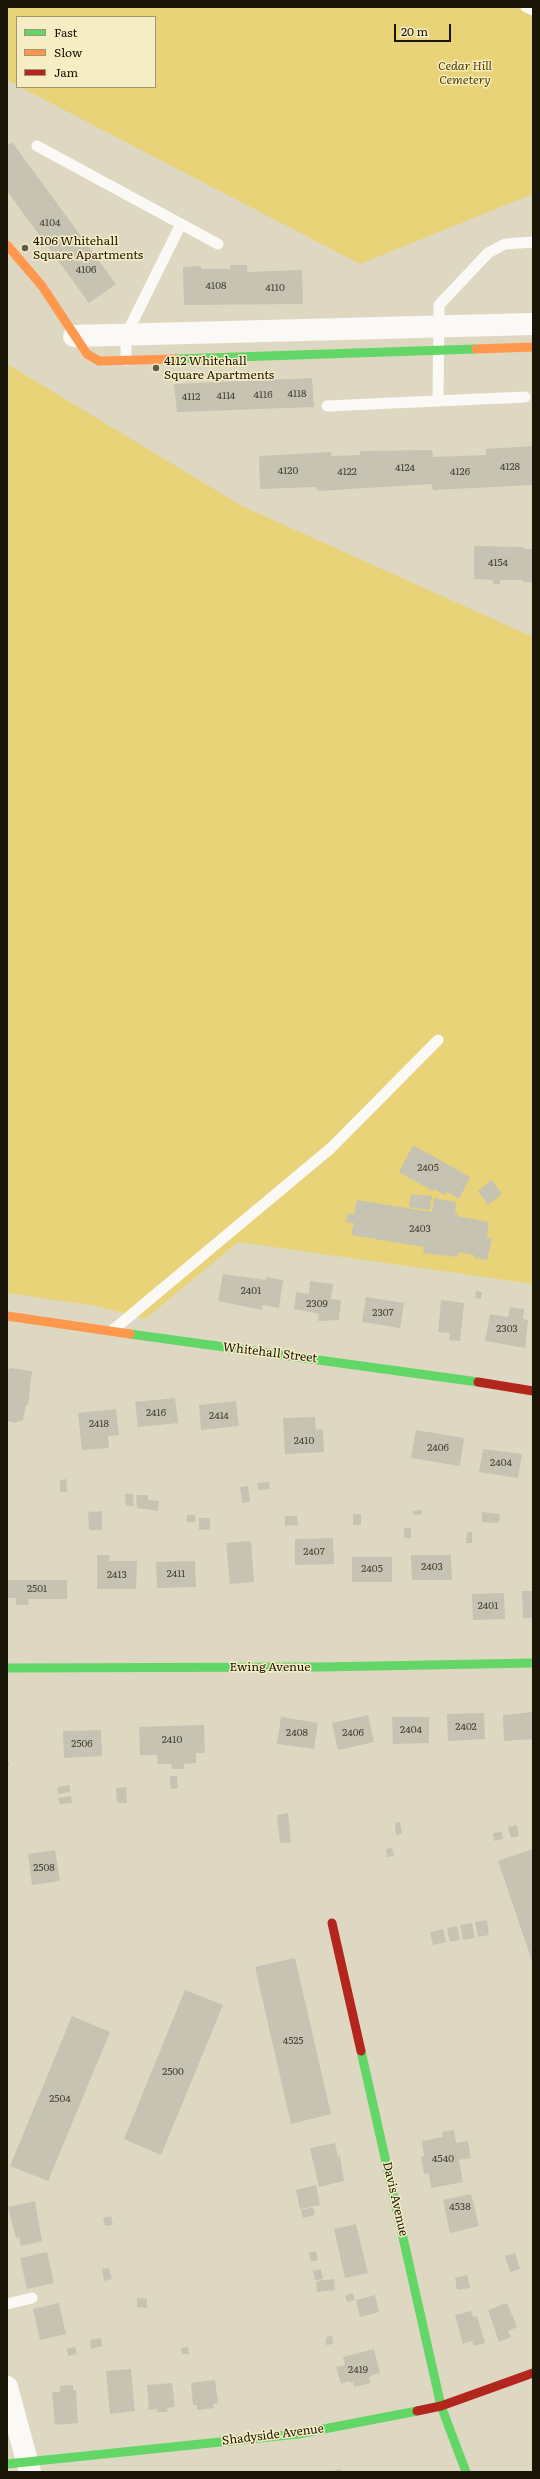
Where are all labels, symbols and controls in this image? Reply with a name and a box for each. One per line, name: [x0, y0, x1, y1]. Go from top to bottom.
legend: [16, 16, 156, 88]
scale bar: [396, 16, 453, 42]
text: 20 m: [401, 22, 428, 40]
text: Fast: [54, 23, 77, 41]
text: Slow: [54, 43, 82, 61]
park label: Cedar Hill Cemetery: [438, 59, 492, 87]
text: Jam: [54, 63, 78, 81]
house number: 4104: [40, 217, 60, 229]
place label: 4106 Whitehall Square Apartments: [33, 234, 143, 262]
marker: 4106 Whitehall Square Apartments: [20, 243, 30, 253]
house number: 4106: [76, 264, 96, 276]
house number: 4108: [206, 280, 226, 292]
house number: 4110: [265, 282, 285, 294]
place label: 4112 Whitehall Square Apartments: [164, 354, 274, 382]
marker: 4112 Whitehall Square Apartments: [151, 363, 161, 373]
house number: 4118: [287, 388, 307, 400]
house number: 4116: [253, 389, 273, 401]
house number: 4114: [217, 390, 235, 402]
house number: 4112: [182, 391, 200, 403]
house number: 4128: [500, 461, 520, 473]
house number: 4124: [395, 462, 415, 474]
house number: 4120: [278, 465, 298, 477]
house number: 4122: [337, 466, 357, 478]
house number: 4126: [450, 466, 470, 478]
house number: 4154: [488, 557, 508, 569]
house number: 2405: [417, 1162, 439, 1174]
house number: 2403: [409, 1223, 431, 1235]
house number: 2401: [241, 1285, 261, 1297]
house number: 2309: [306, 1298, 328, 1310]
house number: 2307: [372, 1307, 394, 1319]
house number: 2303: [496, 1323, 518, 1335]
street label: Whitehall Street: [222, 1340, 318, 1366]
house number: 2416: [146, 1407, 166, 1419]
house number: 2414: [209, 1410, 229, 1422]
house number: 2418: [89, 1418, 109, 1430]
house number: 2410: [294, 1435, 314, 1447]
house number: 2406: [427, 1442, 449, 1454]
house number: 2404: [490, 1457, 512, 1469]
house number: 2407: [303, 1546, 325, 1558]
house number: 2403: [421, 1561, 443, 1573]
house number: 2405: [361, 1563, 383, 1575]
house number: 2411: [167, 1568, 185, 1580]
house number: 2413: [107, 1569, 127, 1581]
house number: 2501: [27, 1583, 47, 1595]
house number: 2401: [478, 1600, 498, 1612]
street label: Ewing Avenue: [230, 1660, 310, 1674]
house number: 2402: [455, 1721, 477, 1733]
house number: 2404: [400, 1724, 422, 1736]
house number: 2408: [286, 1727, 308, 1739]
house number: 2406: [342, 1727, 364, 1739]
house number: 2410: [162, 1734, 182, 1746]
house number: 2506: [71, 1738, 93, 1750]
house number: 2508: [33, 1862, 55, 1874]
house number: 4525: [283, 2035, 303, 2047]
house number: 2500: [162, 2066, 184, 2078]
house number: 2504: [49, 2093, 71, 2105]
house number: 4540: [432, 2153, 454, 2165]
street label: Davis Avenue: [379, 2160, 411, 2238]
house number: 4538: [449, 2201, 471, 2213]
house number: 2419: [348, 2364, 368, 2376]
street label: Shadyside Avenue: [221, 2422, 325, 2448]

